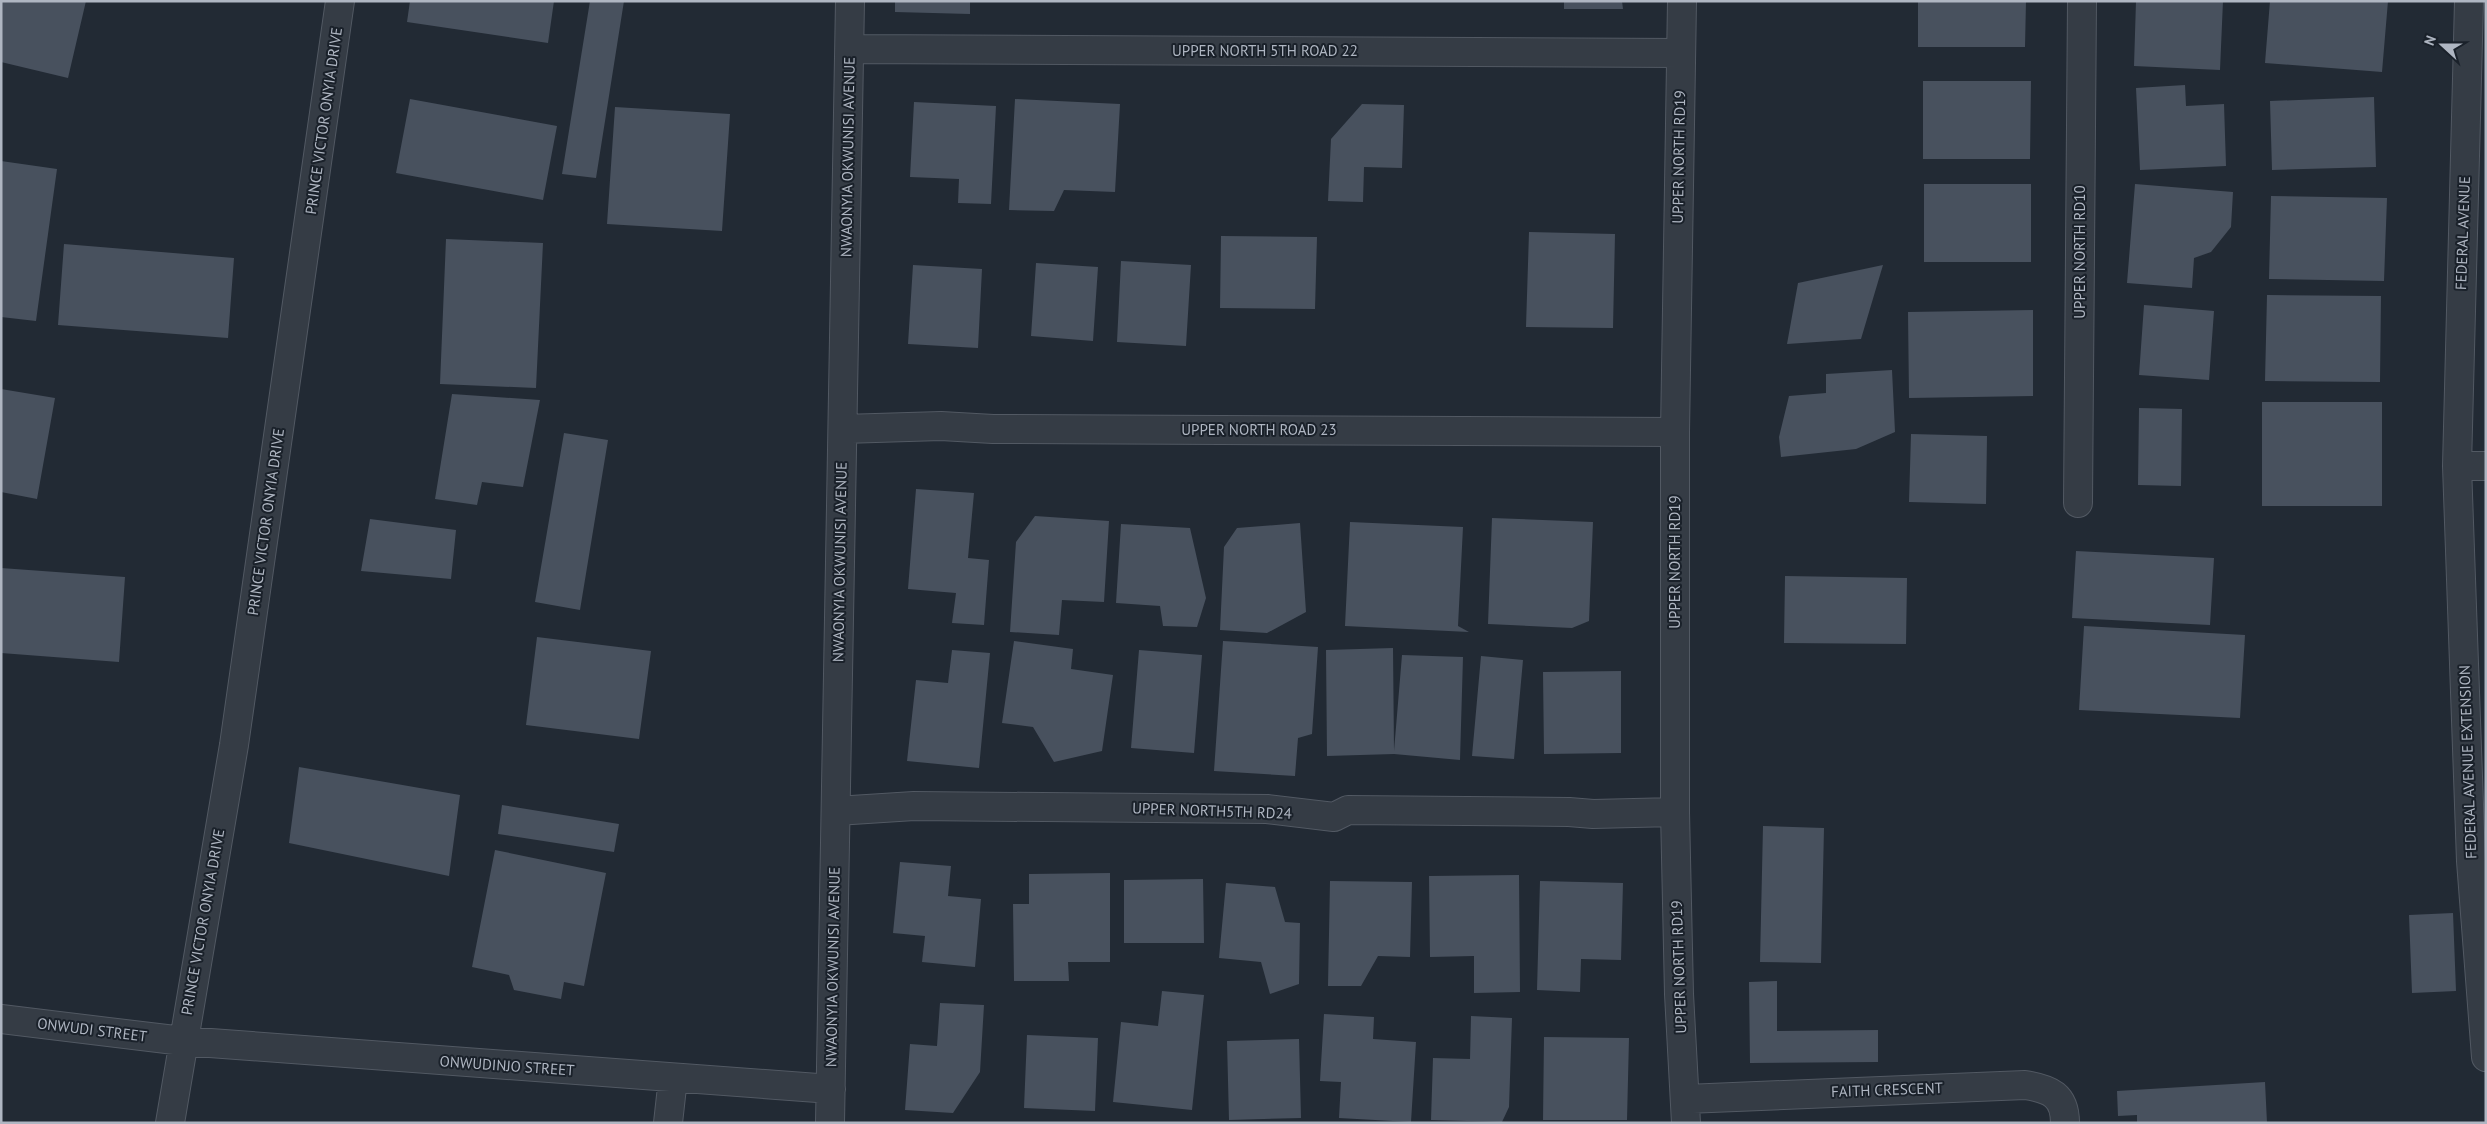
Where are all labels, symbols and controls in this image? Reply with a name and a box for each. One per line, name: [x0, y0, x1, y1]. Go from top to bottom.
north arrow: [2417, 20, 2467, 70]
street label: PRINCE VICTOR ONYIA DRIVE: [301, 26, 346, 216]
text: N: [2420, 33, 2440, 48]
street label: UPPER NORTH 5TH ROAD 22: [1172, 41, 1358, 60]
street label: NWAONYIA OKWUNISI AVENUE: [836, 57, 859, 257]
street label: UPPER NORTH RD19: [1668, 90, 1689, 224]
street label: FEDERAL AVENUE: [2451, 176, 2474, 290]
street label: UPPER NORTH RD10: [2070, 185, 2089, 319]
street label: UPPER NORTH ROAD 23: [1181, 420, 1337, 439]
street label: PRINCE VICTOR ONYIA DRIVE: [243, 427, 288, 617]
street label: NWAONYIA OKWUNISI AVENUE: [828, 462, 851, 662]
street label: UPPER NORTH RD19: [1665, 495, 1684, 629]
street label: FEDERAL AVENUE EXTENSION: [2455, 665, 2480, 859]
street label: UPPER NORTH5TH RD24: [1132, 798, 1292, 823]
street label: PRINCE VICTOR ONYIA DRIVE: [177, 827, 228, 1016]
street label: NWAONYIA OKWUNISI AVENUE: [821, 867, 844, 1067]
street label: UPPER NORTH RD19: [1667, 900, 1690, 1034]
street label: ONWUDI STREET: [36, 1013, 149, 1046]
street label: ONWUDINJO STREET: [439, 1051, 576, 1080]
street label: FAITH CRESCENT: [1831, 1078, 1944, 1101]

